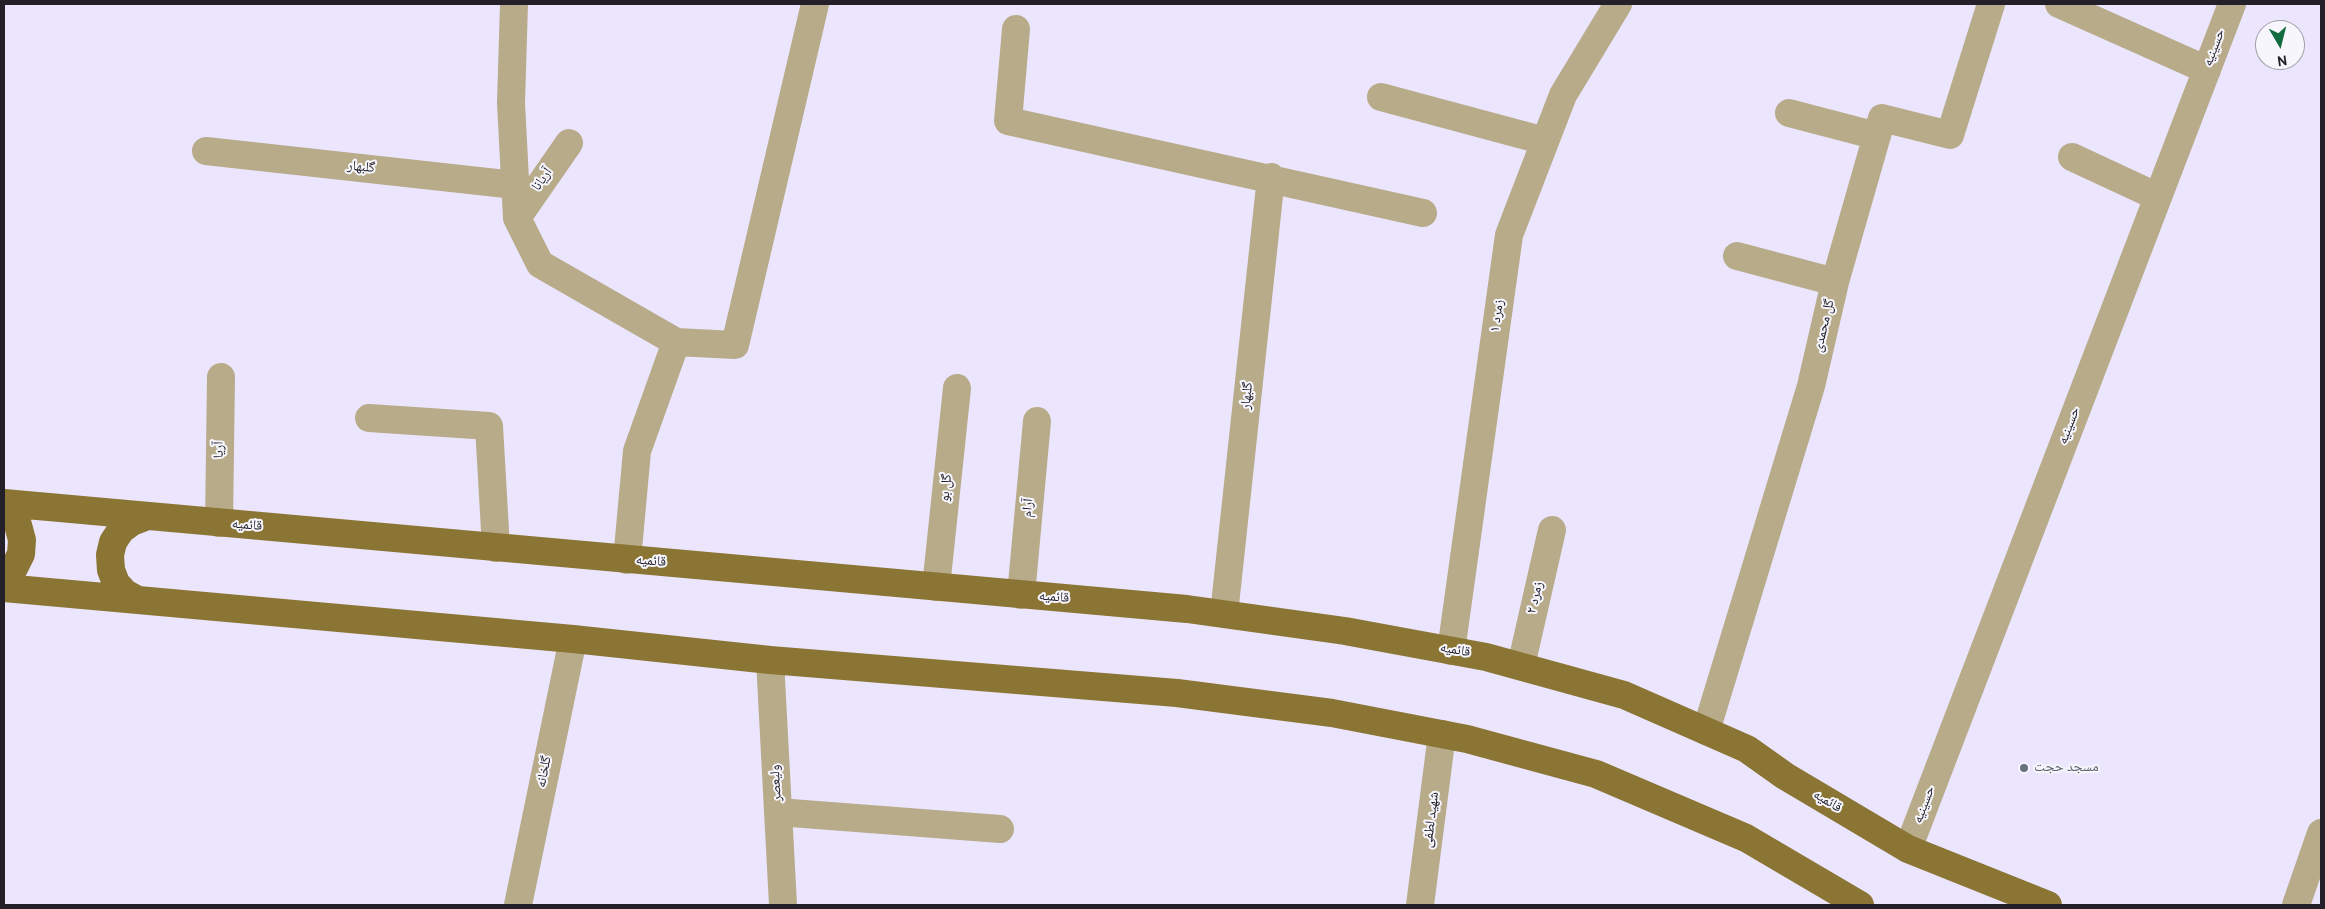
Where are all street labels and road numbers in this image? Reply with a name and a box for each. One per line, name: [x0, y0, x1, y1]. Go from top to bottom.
street label: حسینیه: [2200, 27, 2230, 69]
street label: گلبهار: [346, 158, 376, 178]
street label: آریانا: [529, 165, 557, 195]
street label: گل محمدی: [1811, 298, 1839, 354]
street label: زمرد ۱: [1487, 299, 1509, 333]
street label: گلبهار: [1238, 381, 1258, 411]
street label: حسینیه: [2055, 405, 2085, 447]
street label: آریا: [211, 441, 229, 459]
street label: گل بو: [937, 473, 957, 503]
street label: آرام: [1020, 498, 1038, 518]
street label: قائمیه: [231, 516, 263, 536]
street label: قائمیه: [635, 552, 667, 572]
street label: زمرد ۲: [1524, 580, 1548, 616]
street label: قائمیه: [1038, 588, 1070, 608]
street label: قائمیه: [1439, 640, 1471, 662]
street label: گلخانه: [534, 755, 556, 789]
street label: ولیعصر: [768, 764, 786, 802]
street label: حسینیه: [1910, 784, 1940, 826]
street label: قائمیه: [1810, 787, 1844, 817]
street label: شهید لطفی: [1420, 791, 1444, 849]

